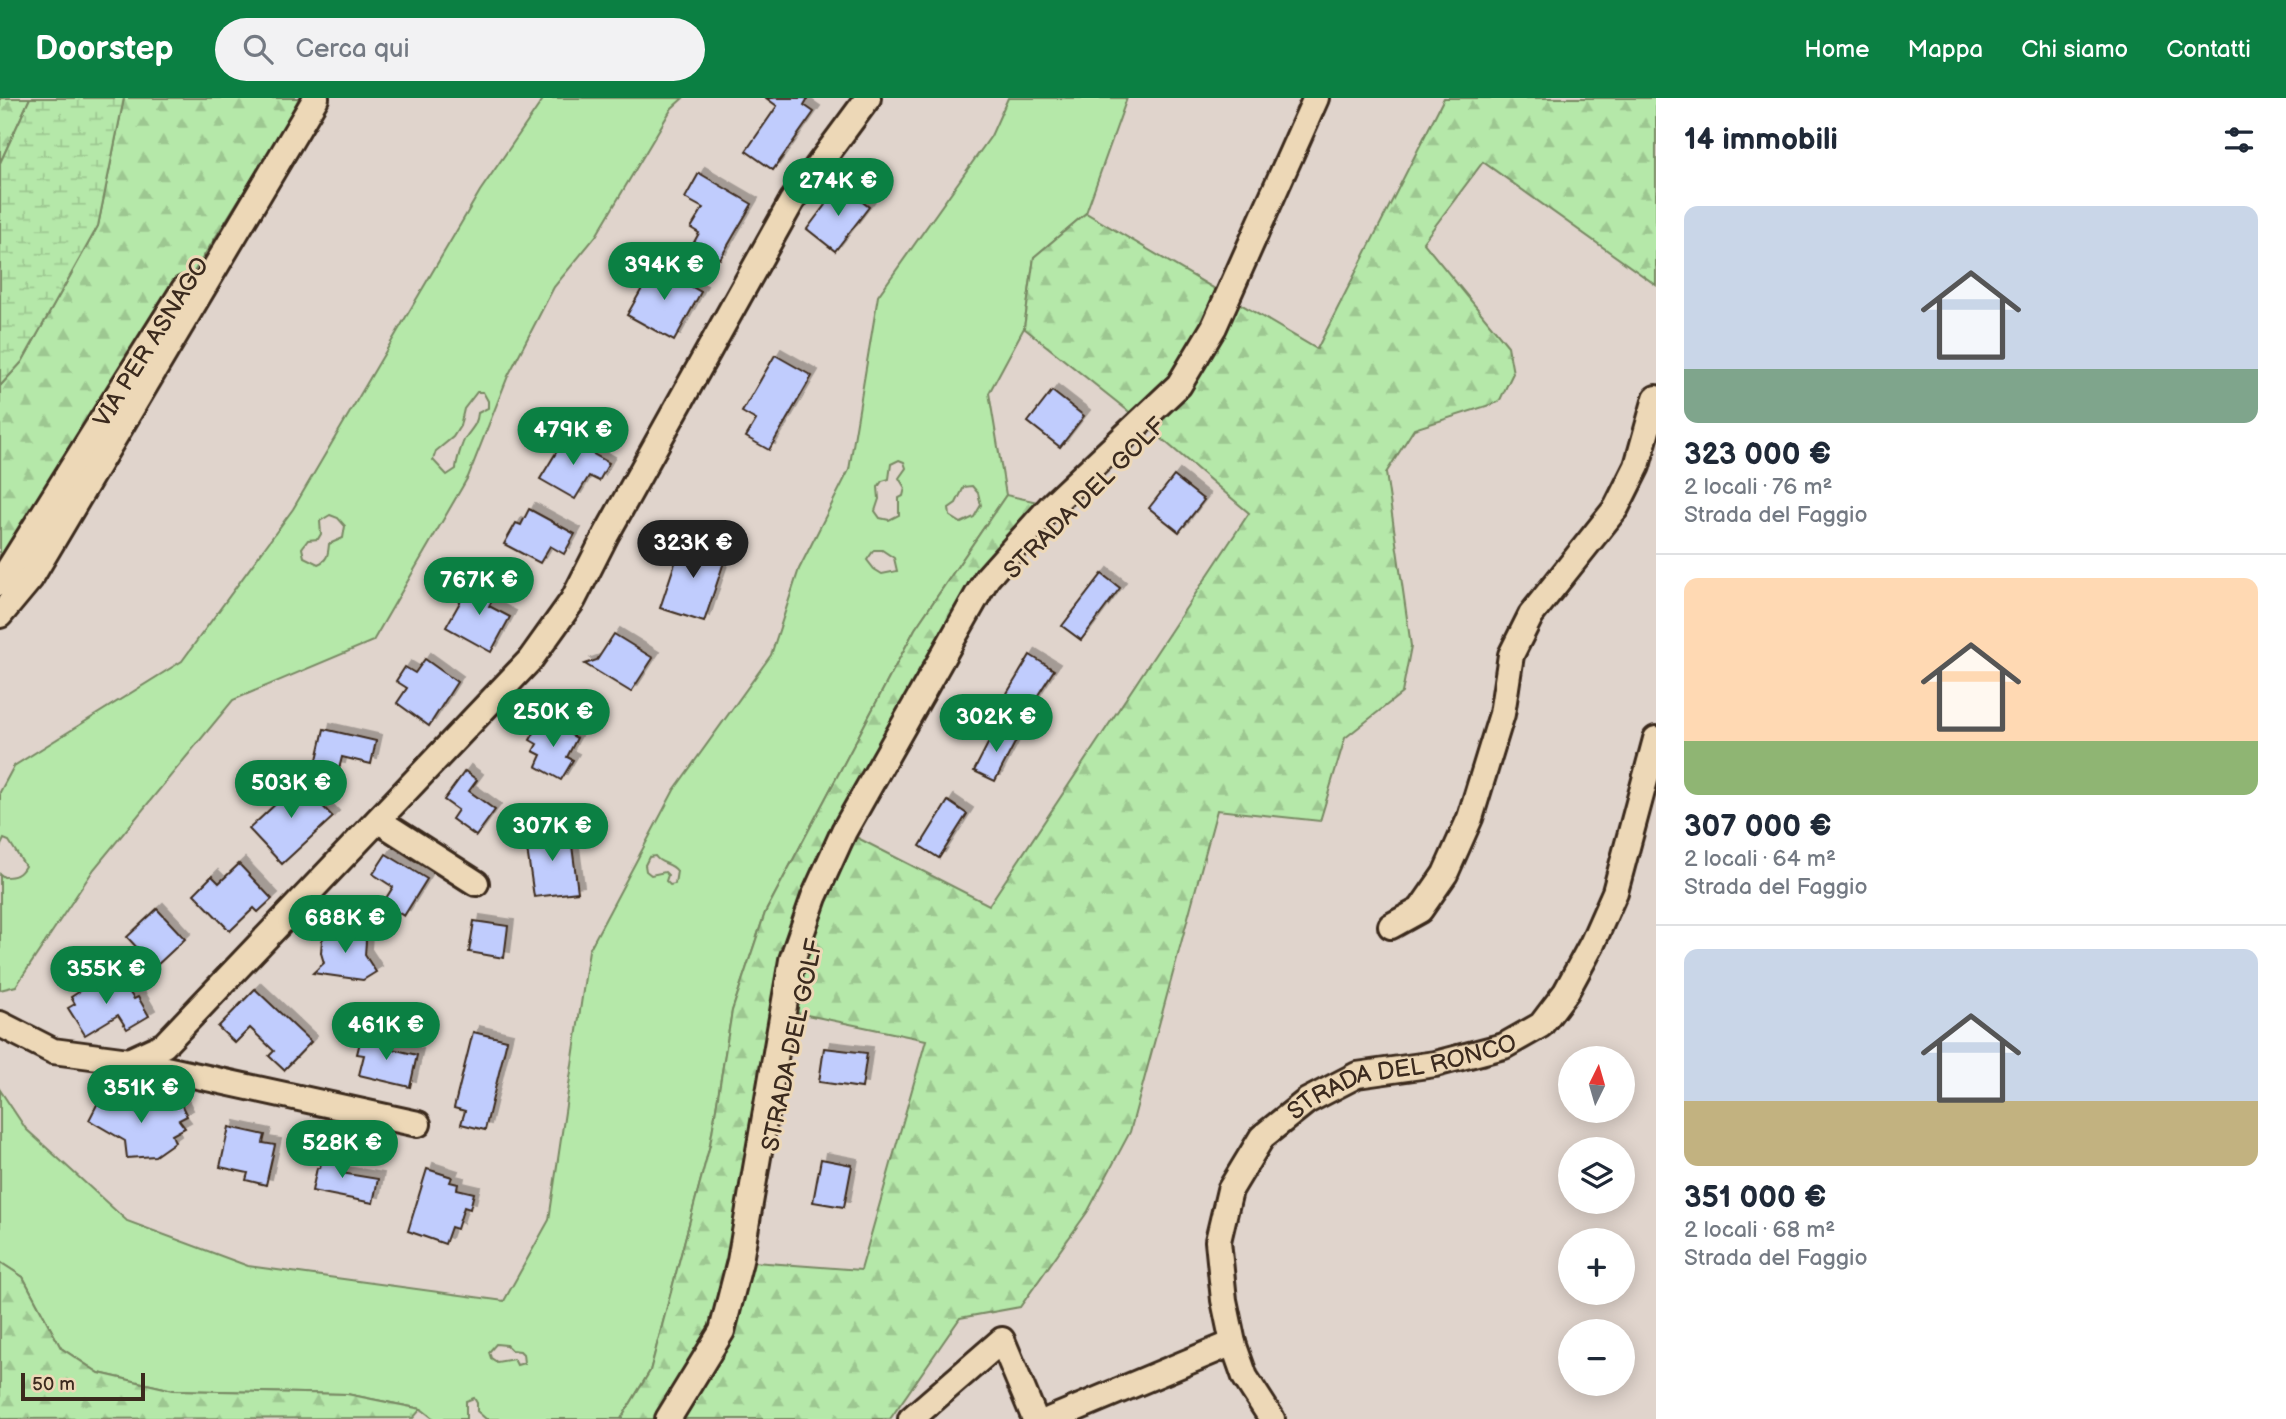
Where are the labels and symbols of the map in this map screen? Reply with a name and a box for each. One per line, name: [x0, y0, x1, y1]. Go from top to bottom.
pin: 274K €: [781, 158, 895, 218]
pin: 394K €: [607, 242, 721, 302]
street label: VIA PER ASNAGO: [87, 252, 215, 433]
pin: 479K €: [516, 408, 630, 467]
street label: STRADA DEL GOLF: [998, 411, 1172, 585]
pin: 323K €: [636, 520, 750, 580]
pin: 767K €: [422, 558, 536, 617]
pin: 250K €: [496, 690, 610, 749]
pin: 302K €: [939, 694, 1053, 754]
pin: 503K €: [234, 760, 348, 820]
pin: 307K €: [495, 804, 609, 863]
pin: 688K €: [288, 896, 402, 955]
street label: STRADA DEL GOLF: [756, 936, 829, 1154]
pin: 355K €: [49, 946, 163, 1006]
pin: 461K €: [329, 1002, 443, 1062]
street label: STRADA DEL RONCO: [1281, 1028, 1522, 1126]
north arrow: [1558, 1046, 1634, 1124]
pin: 351K €: [84, 1066, 198, 1125]
pin: 528K €: [285, 1121, 399, 1180]
scale bar: [21, 1370, 145, 1402]

